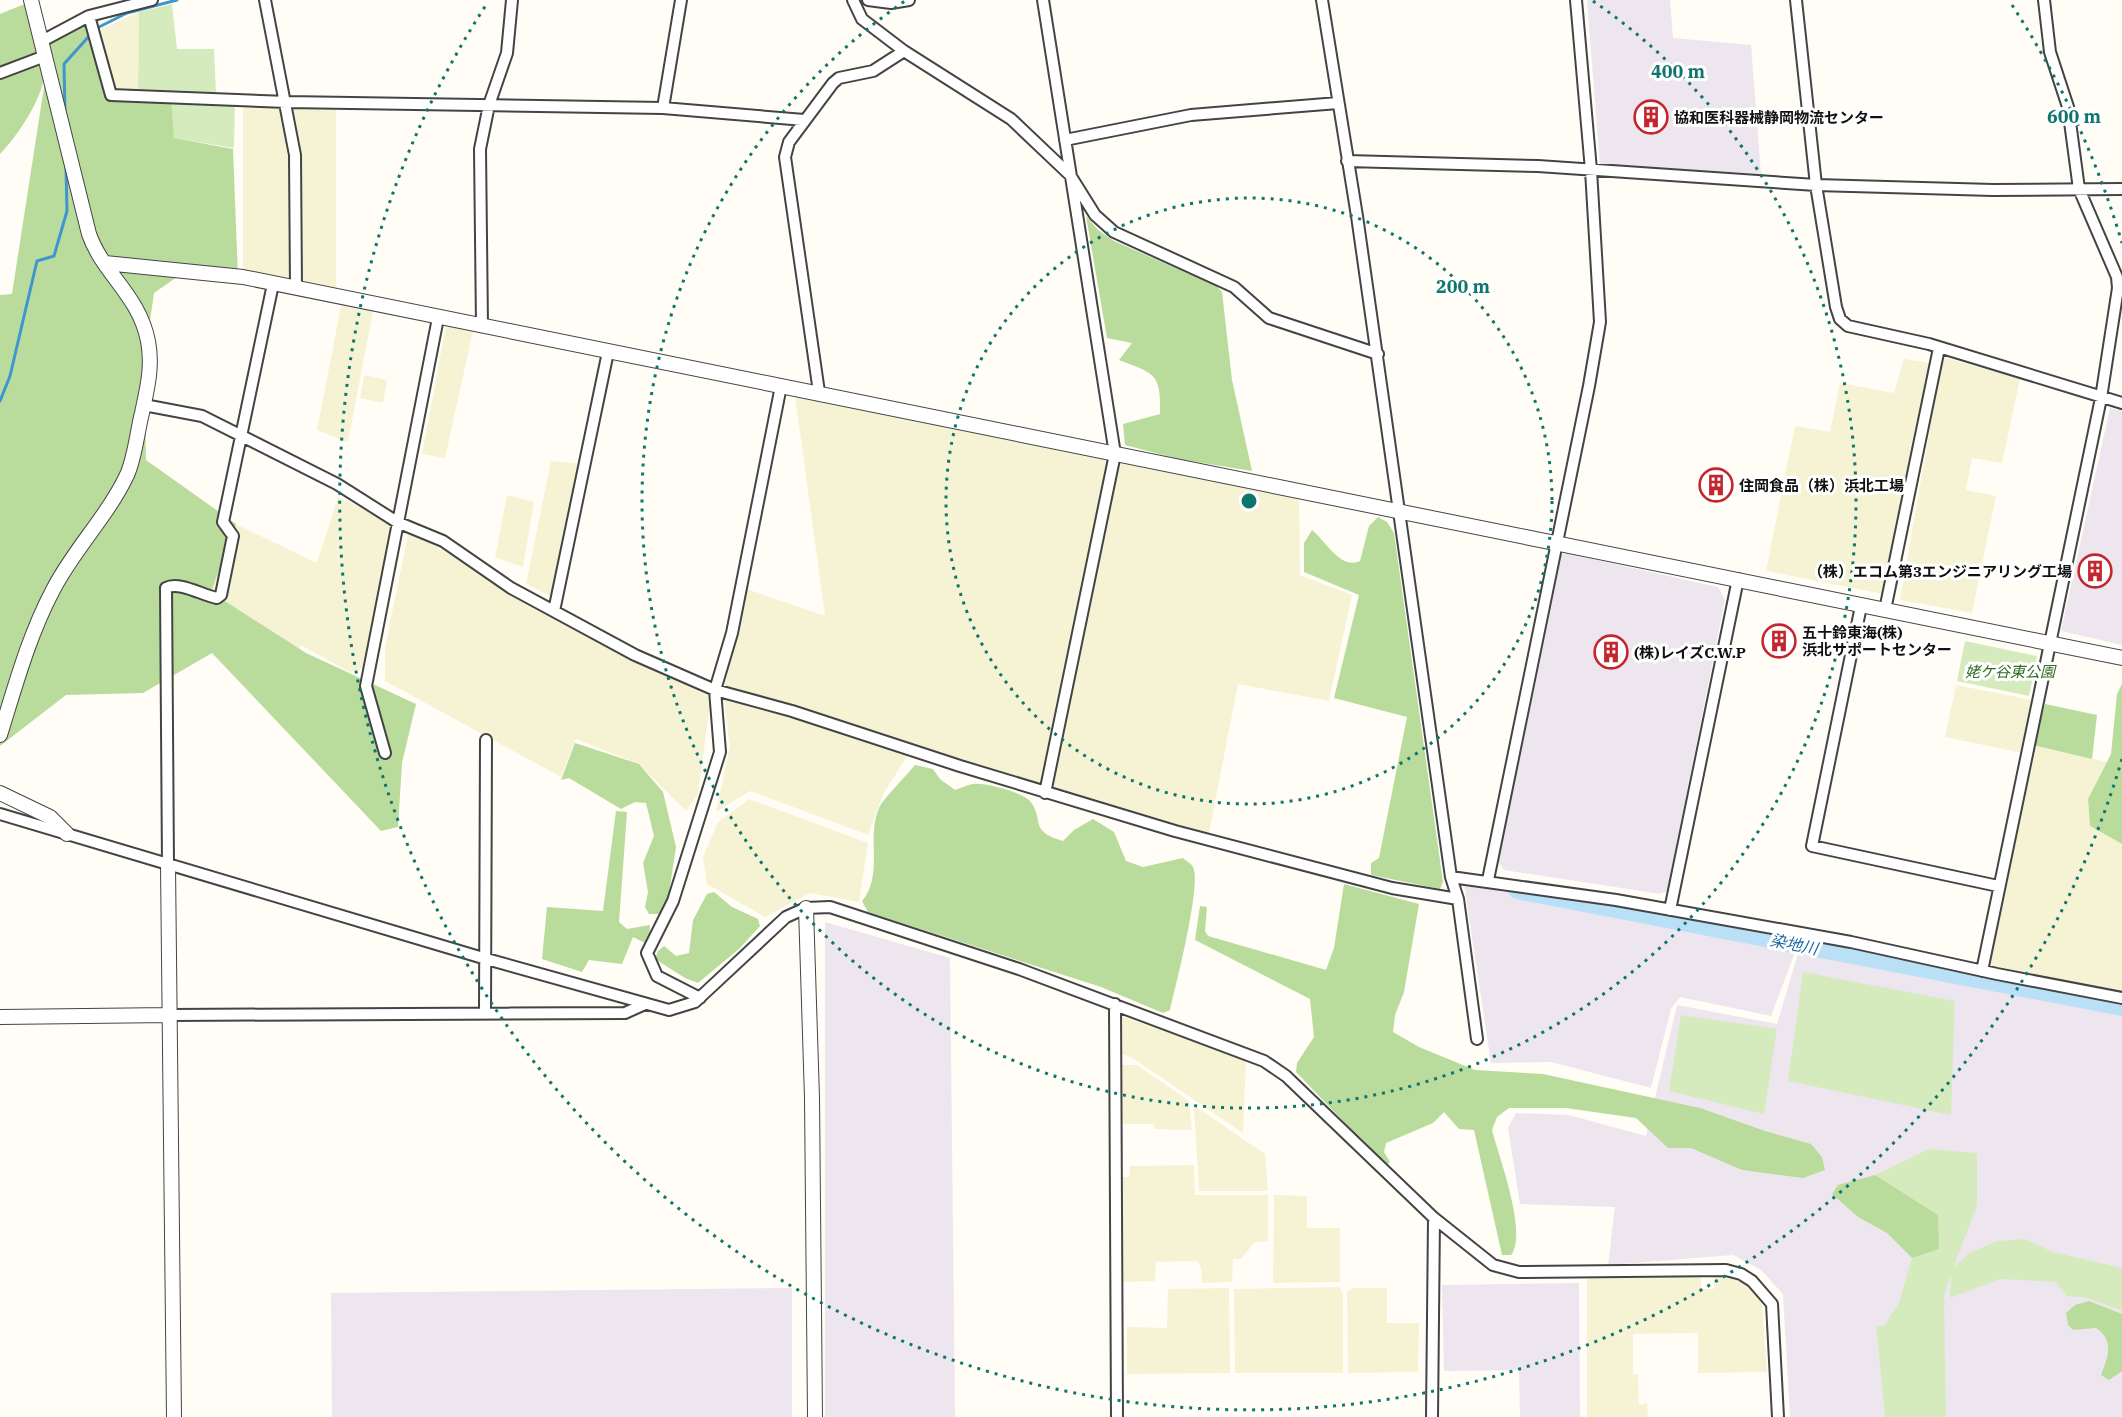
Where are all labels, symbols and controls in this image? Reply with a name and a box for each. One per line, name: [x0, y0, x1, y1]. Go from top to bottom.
text: 400 m: [1651, 60, 1706, 83]
building icon: 協和医科器械静岡物流センター: [1633, 99, 1669, 135]
text: 600 m: [2047, 105, 2102, 128]
place label: 協和医科器械静岡物流センター: [1674, 108, 1884, 127]
text: 200 m: [1436, 275, 1491, 298]
building icon: 住岡食品（株）浜北工場: [1698, 467, 1734, 503]
place label: 住岡食品（株）浜北工場: [1739, 476, 1904, 495]
centre of rings: [1239, 491, 1259, 511]
building icon: （株）エコム第3エンジニアリング工場: [2077, 553, 2113, 589]
place label: （株）エコム第3エンジニアリング工場: [1808, 562, 2072, 581]
building icon: 五十鈴東海(株) 浜北サポートセンター: [1761, 623, 1797, 659]
place label: 五十鈴東海(株) 浜北サポートセンター: [1802, 623, 1952, 659]
building icon: (株)レイズC.W.P: [1593, 634, 1629, 670]
place label: (株)レイズC.W.P: [1634, 643, 1746, 662]
park label: 姥ケ谷東公園: [1965, 662, 2057, 681]
water label: 染地川: [1769, 930, 1821, 959]

